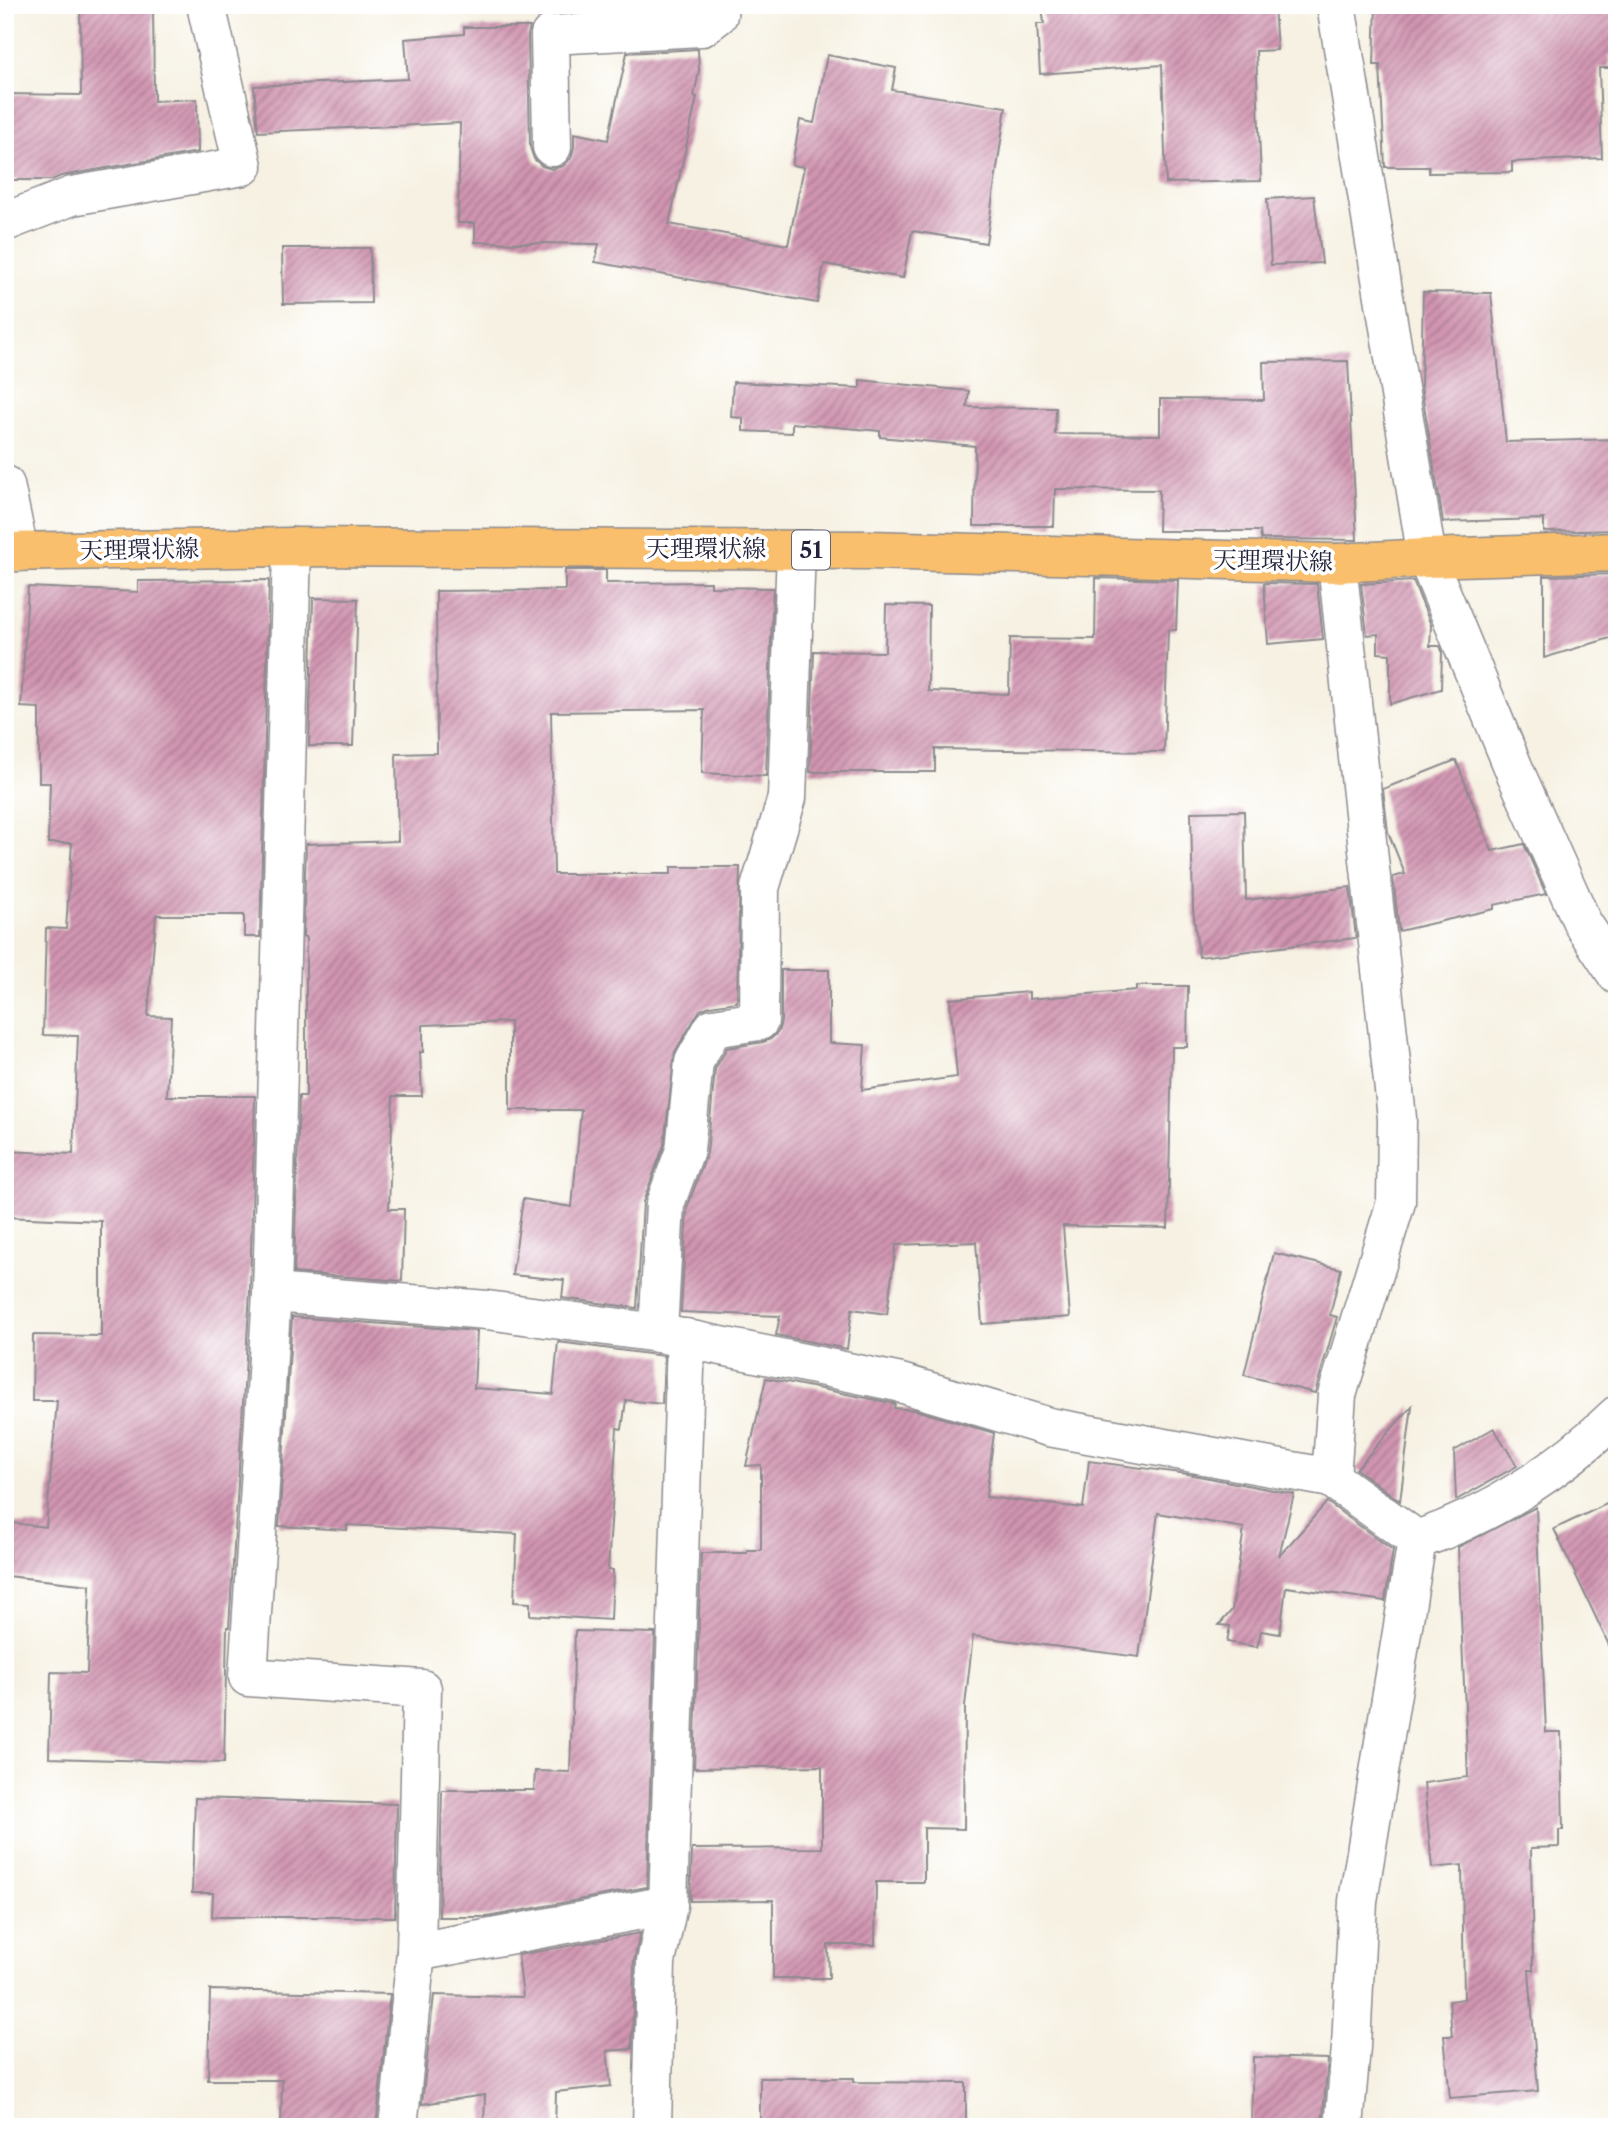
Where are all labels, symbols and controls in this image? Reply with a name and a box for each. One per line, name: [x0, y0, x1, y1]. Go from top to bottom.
road number: 51: [792, 530, 830, 570]
street label: 天理環状線: [79, 534, 199, 565]
street label: 天理環状線: [646, 534, 766, 563]
street label: 天理環状線: [1213, 545, 1333, 576]

